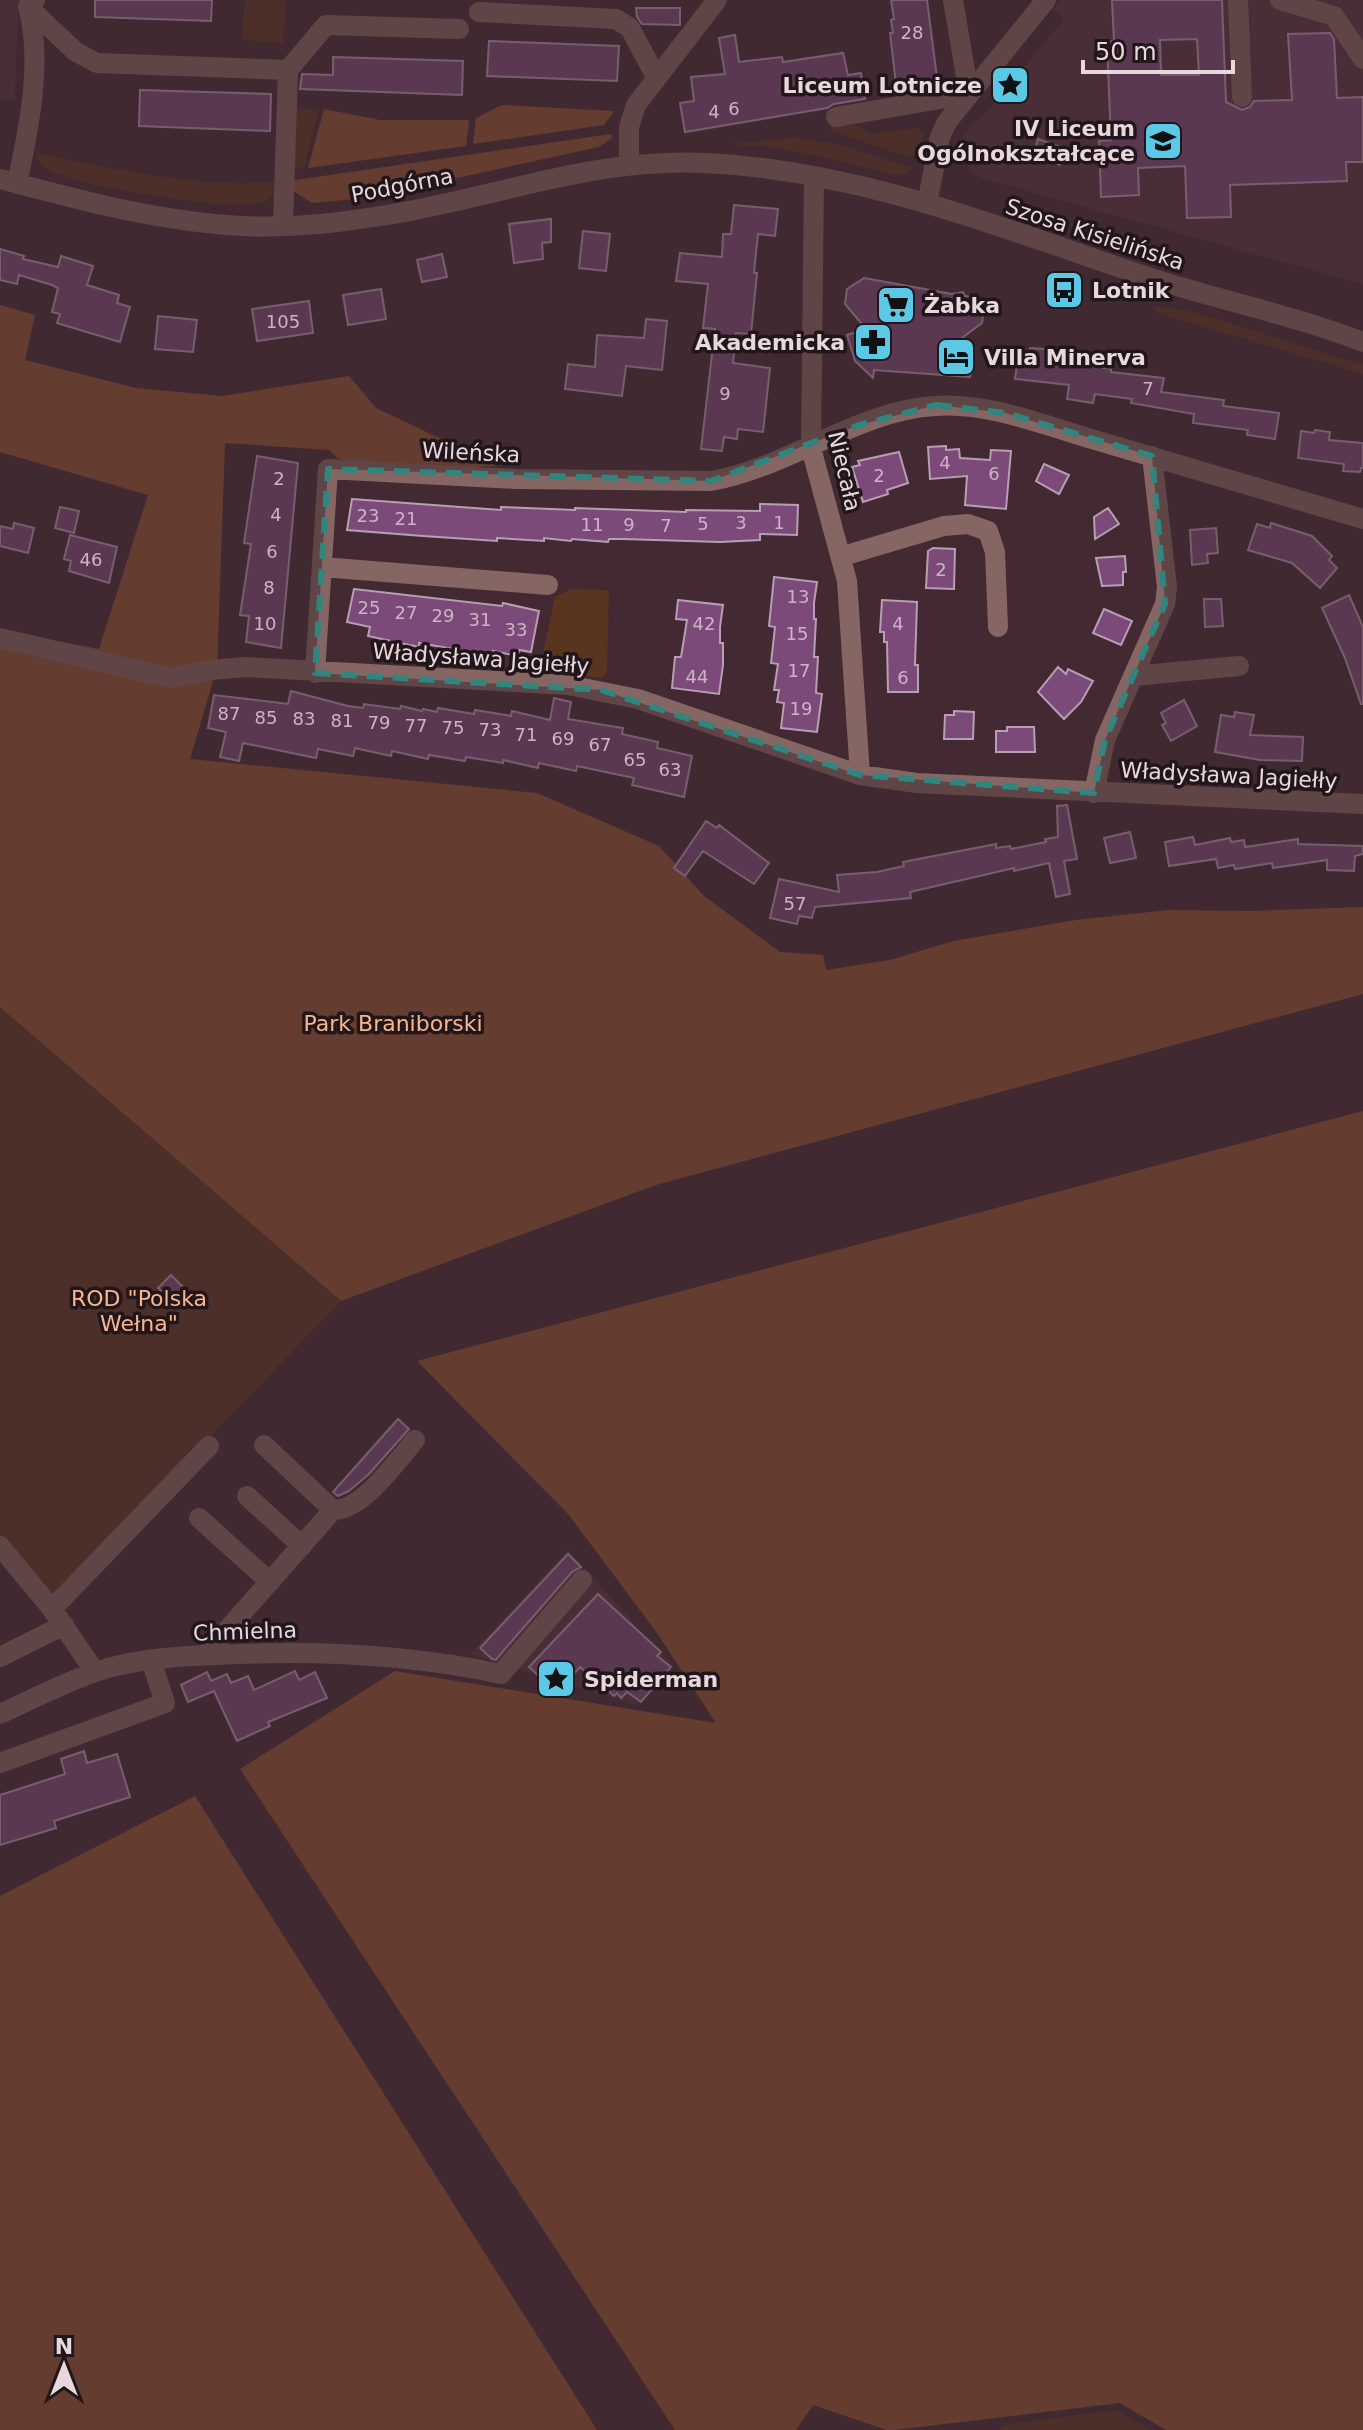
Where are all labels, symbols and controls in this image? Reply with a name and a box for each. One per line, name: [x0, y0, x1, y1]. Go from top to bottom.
house number: 28: [901, 22, 923, 43]
scale bar: [1083, 24, 1233, 74]
text: 50 m: [1095, 38, 1157, 66]
place icon: Liceum Lotnicze: [989, 64, 1031, 106]
place label: Liceum Lotnicze: [783, 73, 982, 98]
house number: 6: [728, 98, 740, 119]
house number: 4: [708, 101, 720, 122]
place label: IV Liceum Ogólnokształcące: [917, 116, 1135, 166]
school or university icon: IV Liceum Ogólnokształcące: [1142, 120, 1184, 162]
street label: Podgórna: [349, 163, 455, 208]
street label: Szosa Kisielińska: [1003, 194, 1187, 275]
bus stop icon: Lotnik: [1043, 269, 1085, 311]
place label: Lotnik: [1092, 278, 1171, 303]
supermarket icon: Żabka: [875, 284, 917, 326]
place label: Żabka: [924, 293, 1000, 318]
house number: 105: [266, 311, 300, 332]
pharmacy icon: Akademicka: [852, 321, 894, 363]
place label: Akademicka: [695, 330, 845, 355]
hotel icon: Villa Minerva: [935, 336, 977, 378]
place label: Villa Minerva: [984, 345, 1146, 370]
house number: 7: [1142, 378, 1154, 399]
house number: 9: [719, 383, 731, 404]
street label: Niecała: [823, 429, 866, 514]
street label: Wileńska: [421, 437, 521, 468]
house number: 4: [939, 452, 951, 473]
house number: 6: [988, 463, 1000, 484]
house number: 2: [873, 465, 885, 486]
house number: 2: [273, 468, 285, 489]
house number: 4: [270, 504, 282, 525]
house number: 23: [357, 505, 379, 526]
house number: 21: [395, 508, 417, 529]
house number: 3: [735, 512, 747, 533]
house number: 1: [773, 512, 785, 533]
house number: 5: [697, 513, 709, 534]
house number: 11: [581, 514, 603, 535]
house number: 9: [623, 514, 635, 535]
house number: 7: [660, 515, 672, 536]
house number: 6: [266, 541, 278, 562]
house number: 46: [80, 549, 102, 570]
house number: 2: [935, 559, 947, 580]
house number: 8: [263, 577, 275, 598]
house number: 13: [787, 586, 809, 607]
house number: 25: [358, 597, 380, 618]
house number: 27: [395, 602, 417, 623]
house number: 29: [432, 605, 454, 626]
house number: 31: [469, 609, 491, 630]
house number: 10: [254, 613, 276, 634]
house number: 42: [693, 613, 715, 634]
house number: 4: [892, 613, 904, 634]
house number: 33: [505, 619, 527, 640]
house number: 15: [786, 623, 808, 644]
street label: Władysława Jagiełły: [372, 638, 590, 679]
house number: 17: [788, 660, 810, 681]
house number: 44: [686, 666, 708, 687]
house number: 6: [897, 667, 909, 688]
house number: 19: [790, 698, 812, 719]
house number: 87: [218, 703, 240, 724]
house number: 85: [255, 707, 277, 728]
house number: 83: [293, 708, 315, 729]
house number: 81: [331, 710, 353, 731]
house number: 79: [368, 712, 390, 733]
house number: 77: [405, 715, 427, 736]
house number: 75: [442, 717, 464, 738]
house number: 73: [479, 719, 501, 740]
house number: 71: [515, 724, 537, 745]
house number: 69: [552, 728, 574, 749]
house number: 67: [589, 734, 611, 755]
house number: 65: [624, 749, 646, 770]
street label: Władysława Jagiełły: [1120, 757, 1338, 794]
house number: 63: [659, 759, 681, 780]
house number: 57: [784, 893, 806, 914]
park label: Park Braniborski: [304, 1011, 483, 1036]
park label: ROD "Polska Wełna": [71, 1286, 207, 1336]
street label: Chmielna: [193, 1617, 297, 1646]
place icon: Spiderman: [535, 1658, 577, 1700]
place label: Spiderman: [584, 1667, 718, 1692]
north arrow: [24, 2326, 104, 2406]
text: N: [55, 2334, 73, 2359]

